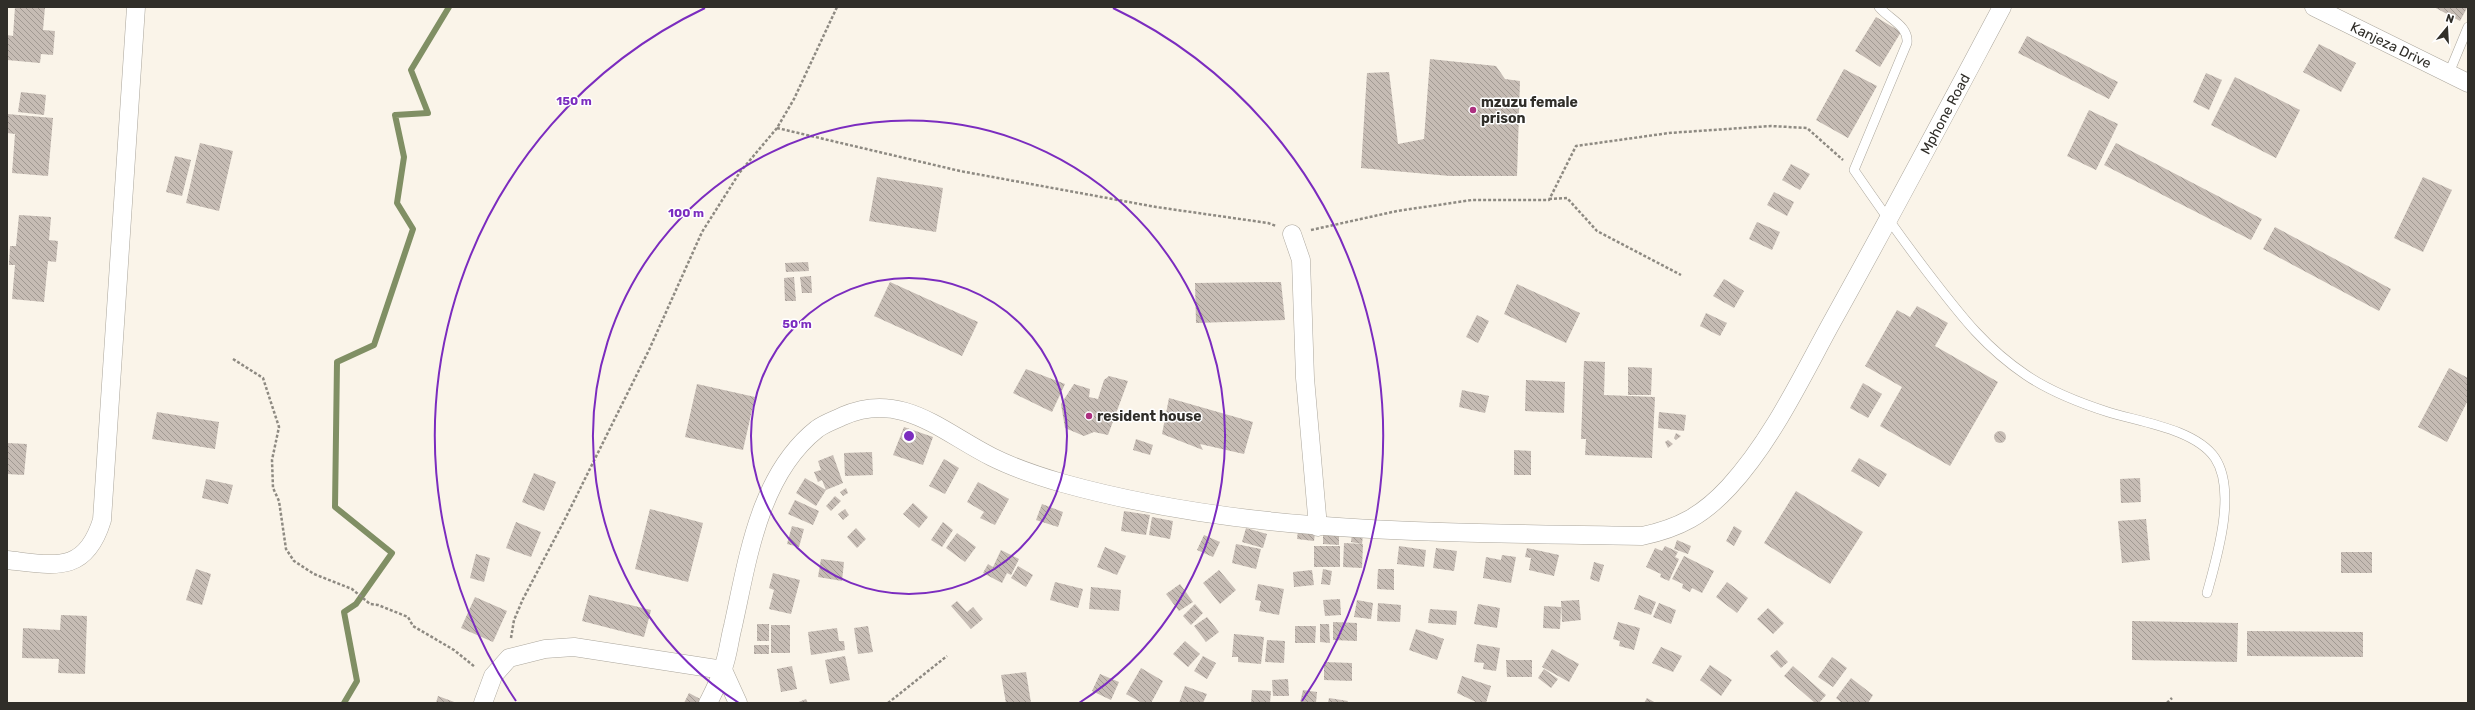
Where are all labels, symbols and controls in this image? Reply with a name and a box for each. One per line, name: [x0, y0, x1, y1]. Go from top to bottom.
north arrow: [2427, 8, 2467, 48]
text: N: [2444, 12, 2456, 26]
street label: Kanjeza Drive: [2348, 19, 2434, 72]
street label: Mphone Road: [1917, 71, 1974, 157]
text: 150 m: [556, 94, 592, 108]
place label: mzuzu female prison: [1481, 94, 1578, 127]
marker: mzuzu female prison: [1468, 105, 1478, 115]
text: 100 m: [668, 206, 704, 220]
text: 50 m: [782, 317, 812, 331]
place label: resident house: [1097, 408, 1202, 425]
marker: resident house: [1084, 411, 1094, 421]
centre of rings: [902, 429, 916, 443]

